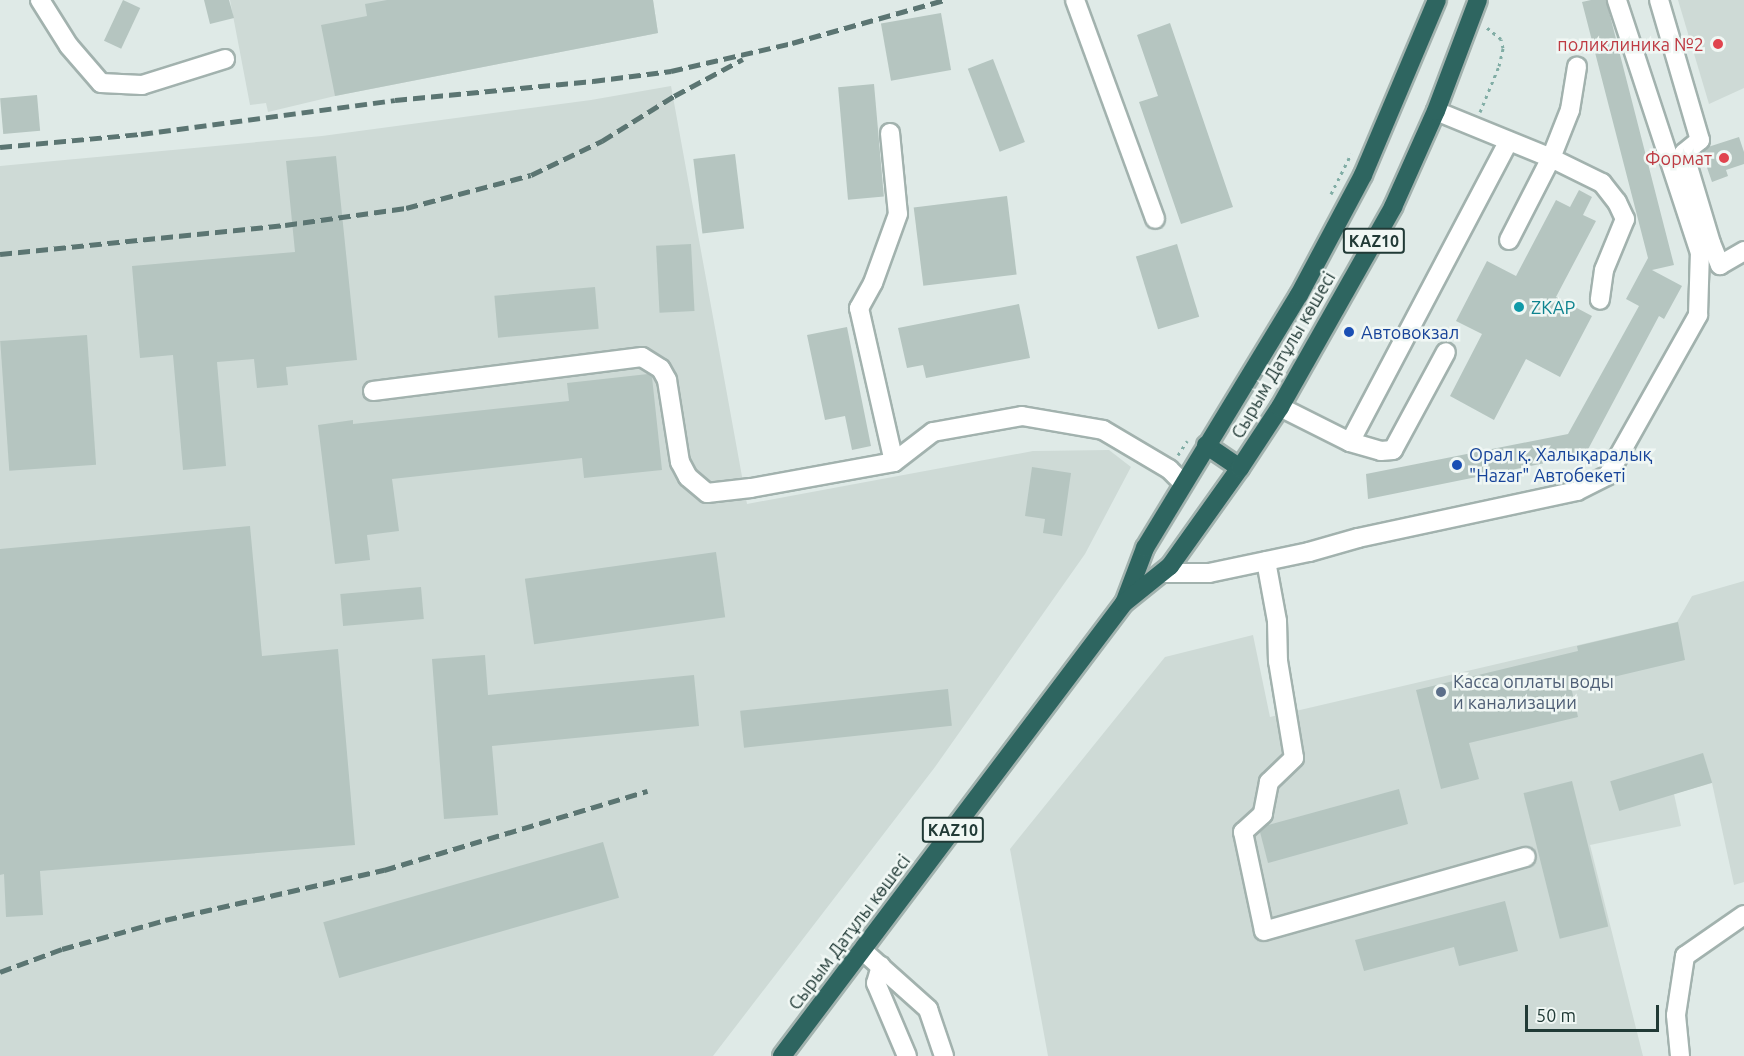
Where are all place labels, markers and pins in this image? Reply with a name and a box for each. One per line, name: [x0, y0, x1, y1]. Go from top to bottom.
place label: поликлиника №2: [1557, 33, 1704, 55]
marker: поликлиника №2: [1709, 35, 1727, 53]
place label: Формат: [1645, 147, 1712, 169]
marker: Формат: [1717, 151, 1731, 165]
place label: ZKAP: [1531, 296, 1575, 318]
marker: ZKAP: [1512, 300, 1526, 314]
place label: Автовокзал: [1361, 321, 1459, 343]
marker: Автовокзал: [1342, 325, 1356, 339]
place label: Орал қ. Халықаралық "Hazar" Автобекеті: [1469, 444, 1652, 486]
marker: Орал қ. Халықаралық "Hazar" Автобекеті: [1450, 458, 1464, 472]
place label: Касса оплаты воды и канализации: [1453, 671, 1614, 714]
marker: Касса оплаты воды и канализации: [1434, 685, 1448, 699]

